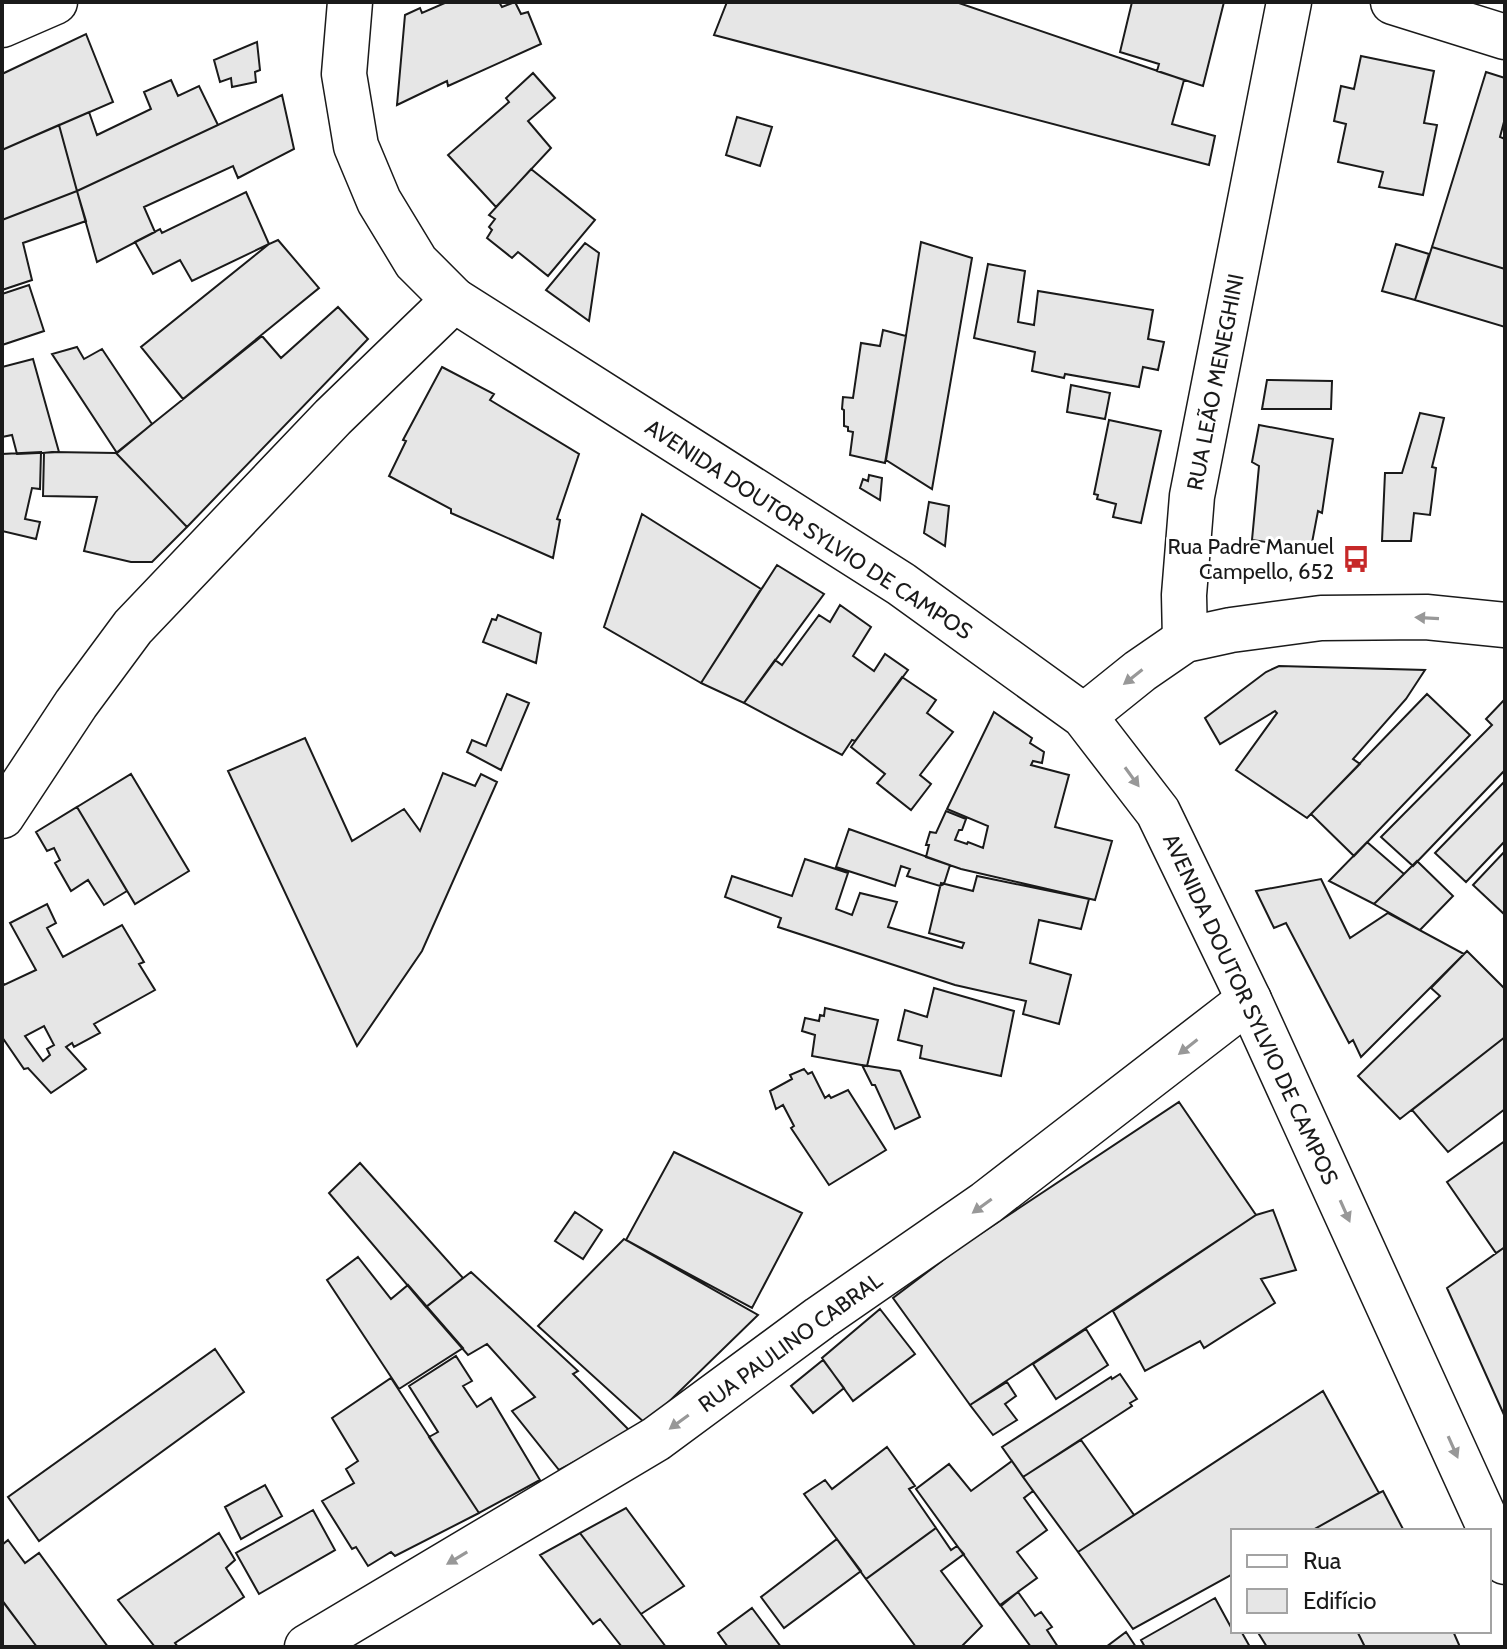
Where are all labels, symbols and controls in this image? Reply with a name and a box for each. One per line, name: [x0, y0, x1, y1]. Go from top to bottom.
street label: RUA LEÃO MENEGHINI: [1181, 271, 1250, 493]
street label: AVENIDA DOUTOR SYLVIO DE CAMPOS: [640, 414, 977, 645]
place label: Rua Padre Manuel Campello, 652: [1167, 533, 1335, 585]
bus stop icon: Rua Padre Manuel Campello, 652: [1341, 544, 1371, 574]
one-way arrow: [1414, 611, 1439, 624]
one-way arrow: [1123, 668, 1143, 684]
one-way arrow: [1124, 767, 1140, 787]
street label: AVENIDA DOUTOR SYLVIO DE CAMPOS: [1157, 829, 1344, 1189]
one-way arrow: [1177, 1039, 1198, 1055]
one-way arrow: [971, 1198, 992, 1213]
one-way arrow: [1338, 1199, 1352, 1223]
street label: RUA PAULINO CABRAL: [693, 1267, 887, 1418]
one-way arrow: [668, 1414, 689, 1429]
one-way arrow: [1446, 1436, 1460, 1459]
legend: [1231, 1529, 1491, 1633]
text: Rua: [1303, 1546, 1342, 1575]
one-way arrow: [446, 1551, 468, 1565]
text: Edifício: [1303, 1586, 1377, 1615]

